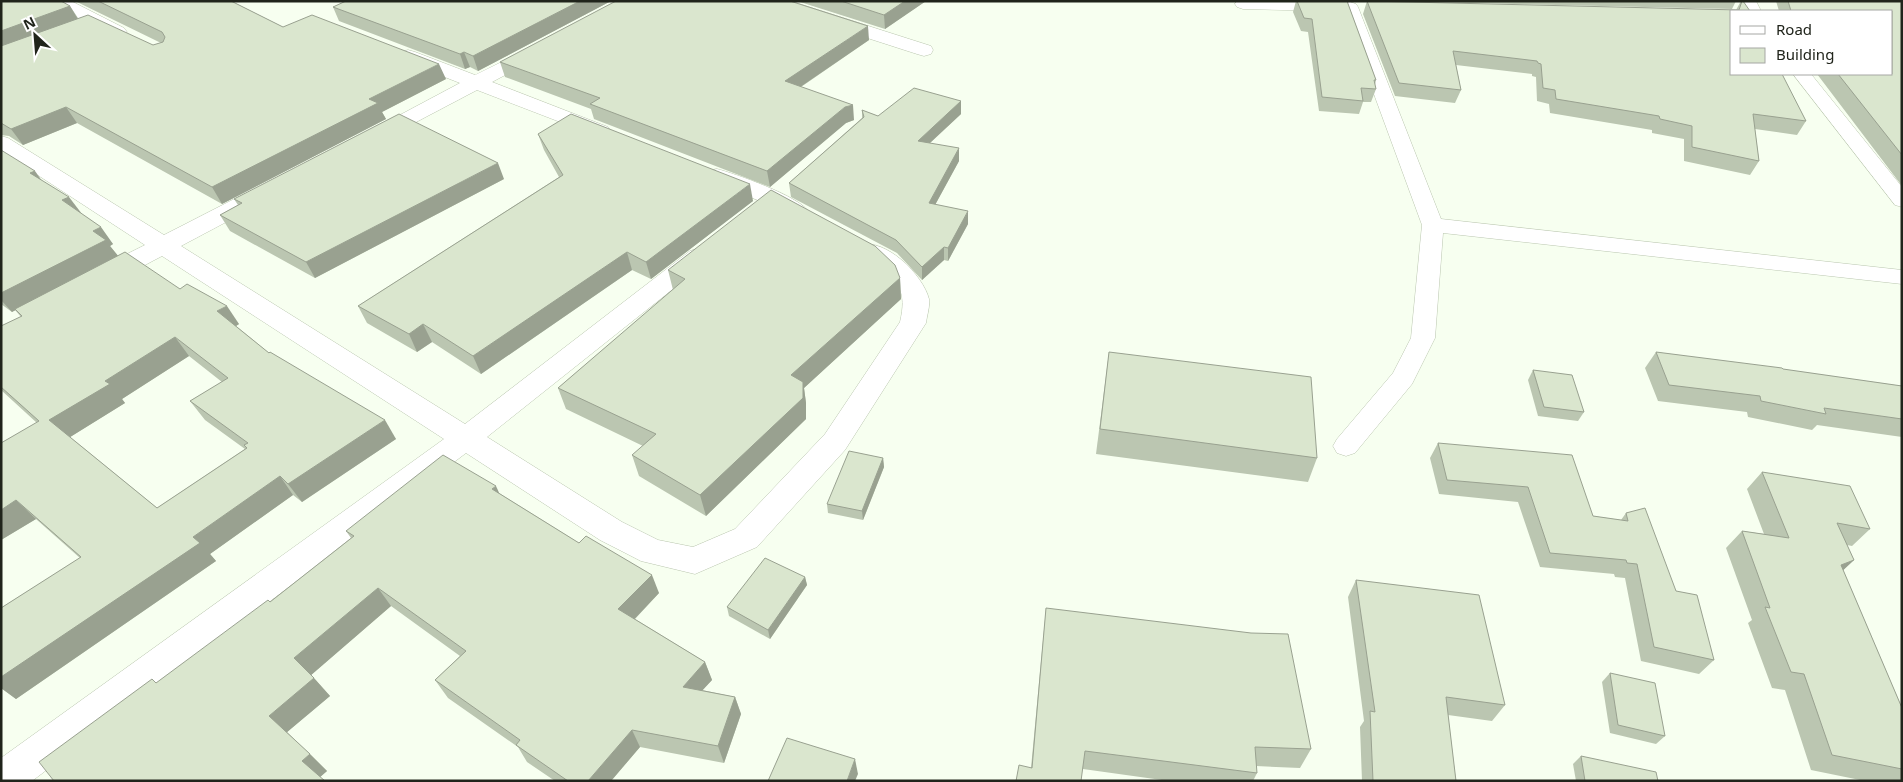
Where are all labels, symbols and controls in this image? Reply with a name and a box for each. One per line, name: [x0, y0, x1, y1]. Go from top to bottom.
north arrow: [10, 10, 60, 60]
legend: [1730, 10, 1893, 75]
text: N: [20, 12, 38, 34]
text: Road: [1776, 19, 1812, 39]
text: Building: [1776, 44, 1834, 64]

